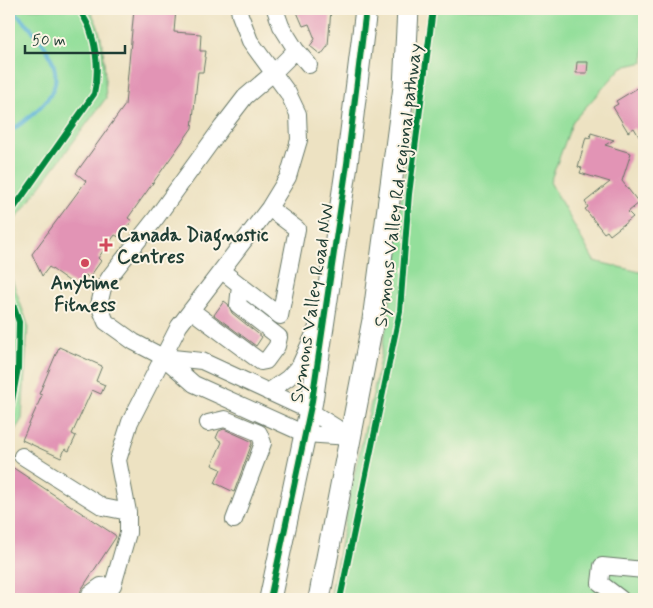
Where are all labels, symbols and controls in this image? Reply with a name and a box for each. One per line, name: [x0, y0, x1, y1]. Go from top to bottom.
scale bar: [25, 22, 125, 54]
text: 50 m: [32, 31, 66, 51]
street label: Symons Valley Rd regional pathway: [369, 42, 429, 329]
street label: Symons Valley Road NW: [284, 202, 341, 404]
place label: Canada Diagnostic Centres: [117, 223, 269, 270]
marker: Canada Diagnostic Centres: [99, 238, 113, 252]
marker: Anytime Fitness: [79, 257, 91, 269]
place label: Anytime Fitness: [51, 271, 120, 318]

